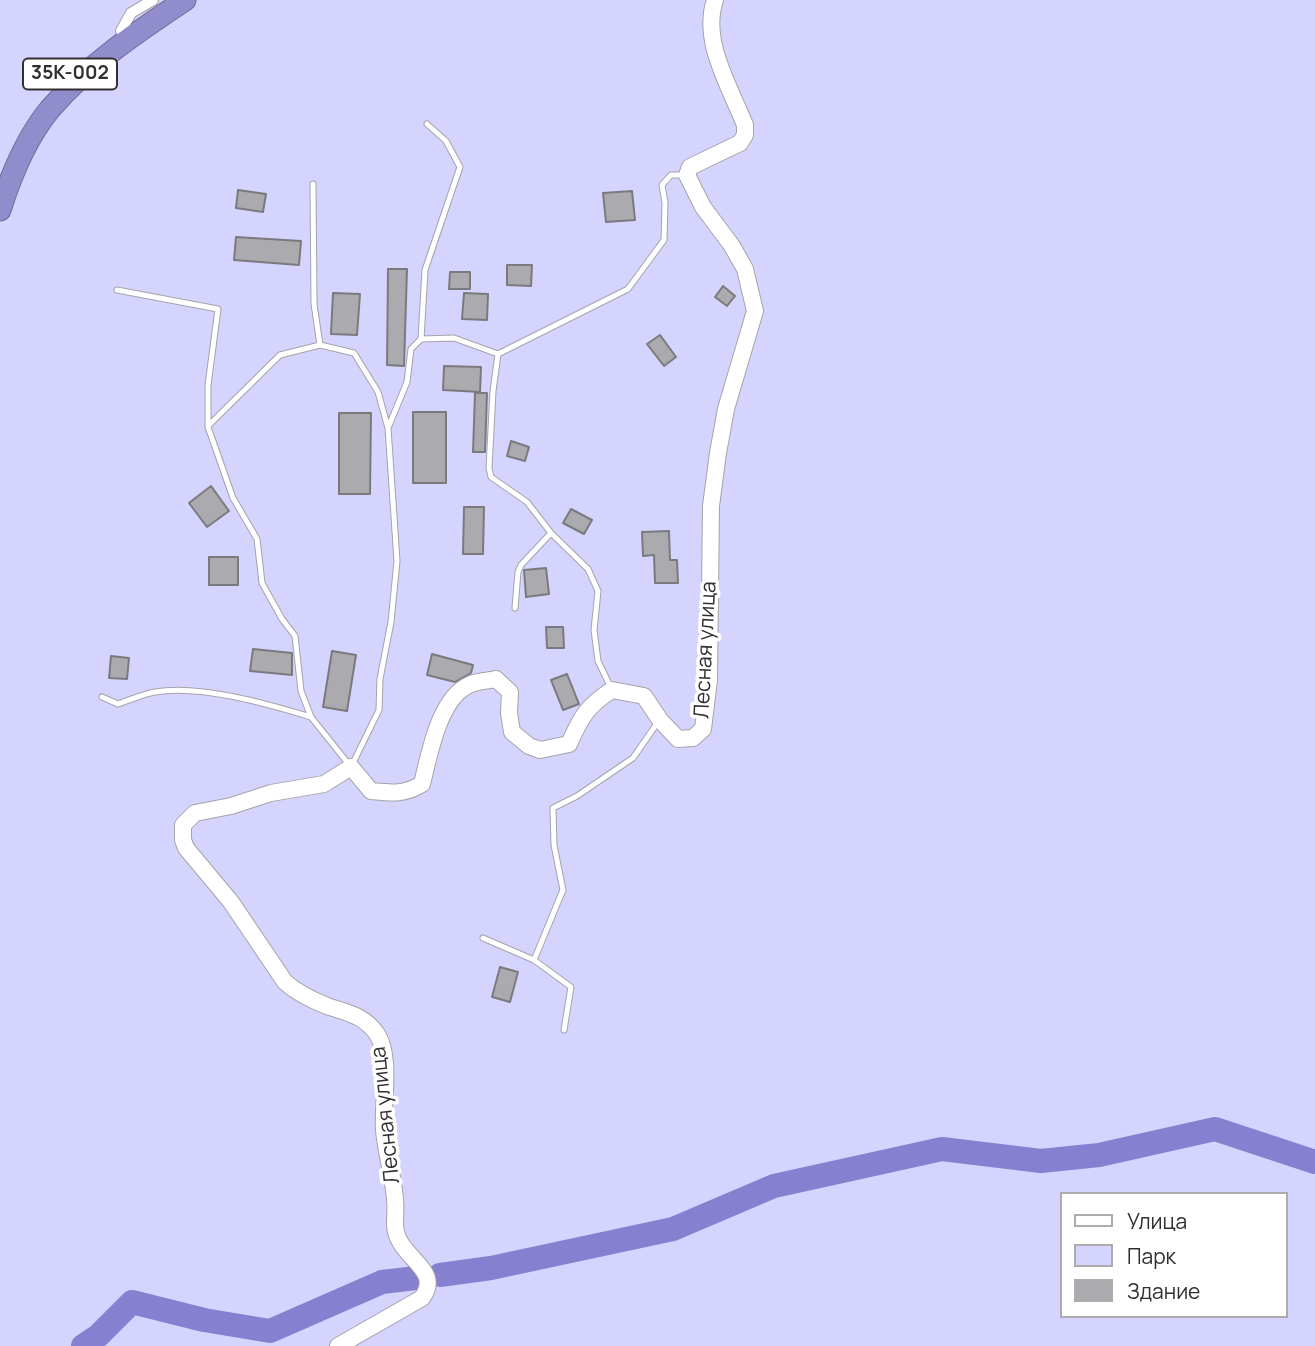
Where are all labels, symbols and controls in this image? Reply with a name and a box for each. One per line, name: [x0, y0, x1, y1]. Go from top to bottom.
road number: 35К-002: [23, 58, 117, 90]
street label: Лесная улица: [690, 581, 722, 719]
street label: Лесная улица: [366, 1045, 406, 1185]
legend: [1060, 1192, 1287, 1318]
text: Улица: [1127, 1207, 1187, 1235]
text: Парк: [1127, 1242, 1176, 1270]
text: Здание: [1127, 1277, 1200, 1305]

